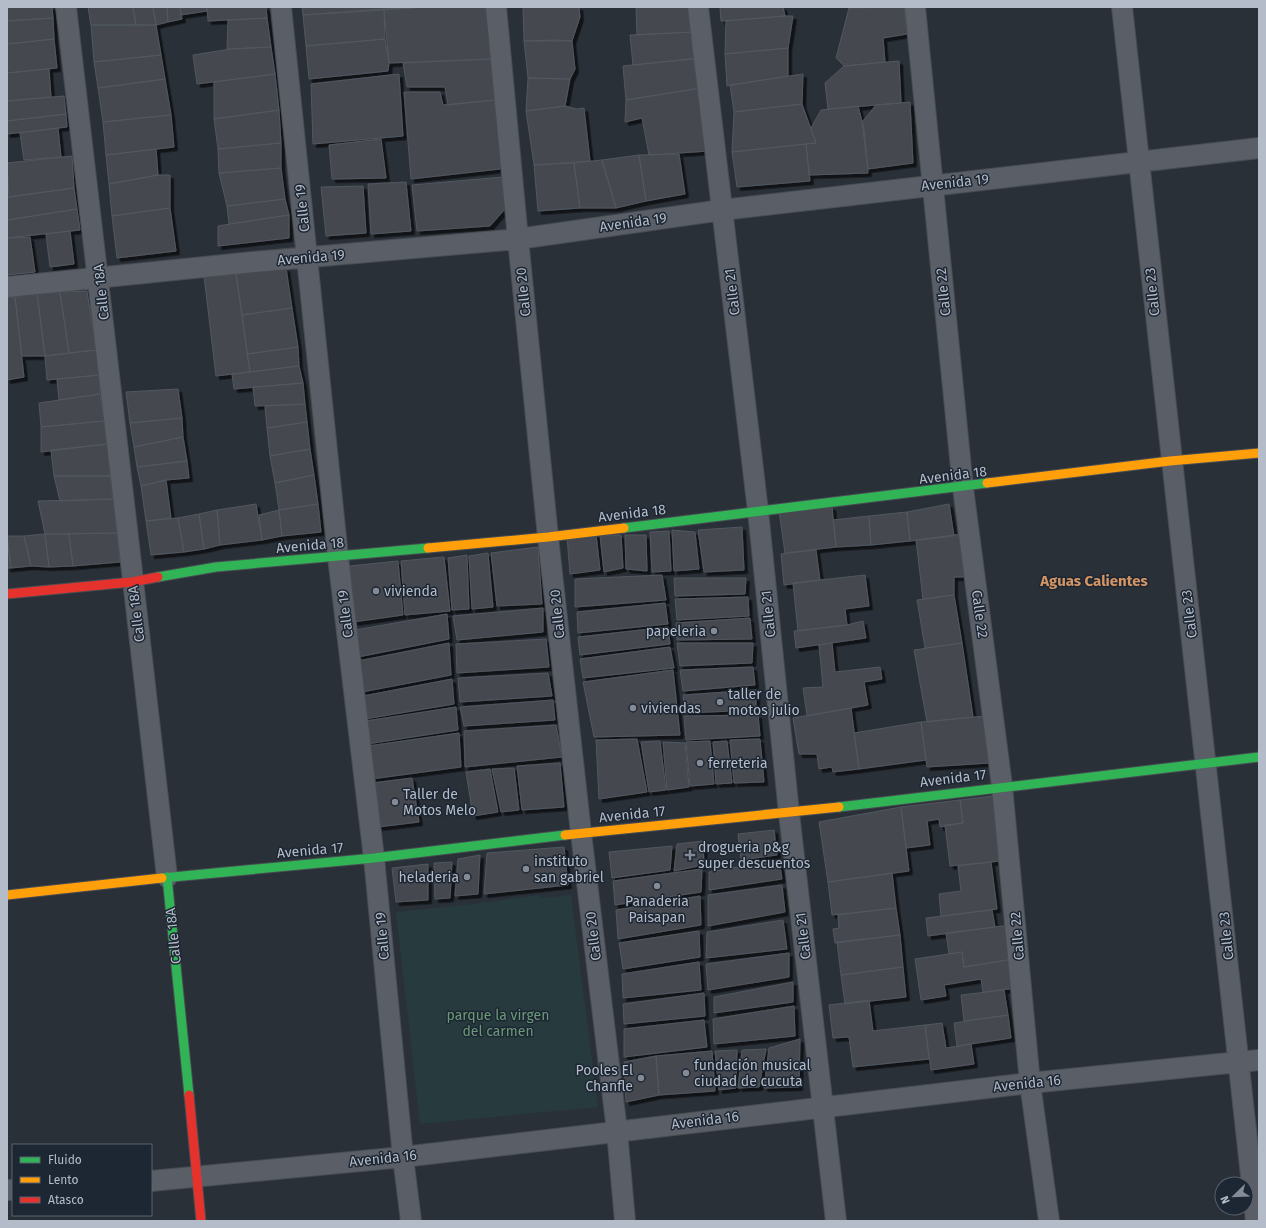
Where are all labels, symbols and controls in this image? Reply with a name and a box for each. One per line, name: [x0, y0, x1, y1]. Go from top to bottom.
street label: Avenida 19: [920, 171, 990, 194]
street label: Calle 19: [292, 183, 313, 233]
street label: Avenida 19: [598, 209, 668, 236]
street label: Avenida 19: [277, 246, 346, 269]
street label: Calle 18A: [90, 263, 113, 321]
street label: Calle 20: [512, 266, 535, 317]
street label: Calle 21: [721, 267, 744, 316]
street label: Calle 22: [933, 267, 954, 317]
street label: Calle 23: [1142, 267, 1163, 317]
street label: Avenida 18: [918, 463, 988, 488]
street label: Avenida 18: [597, 501, 667, 526]
street label: Avenida 18: [275, 534, 345, 557]
district label: Aguas Calientes: [1039, 572, 1148, 590]
place label: vivienda: [384, 583, 438, 600]
street label: Calle 18A: [125, 585, 148, 643]
marker: vivienda: [371, 586, 381, 596]
street label: Calle 20: [546, 588, 569, 639]
street label: Calle 19: [334, 589, 357, 639]
street label: Calle 22: [968, 589, 991, 639]
street label: Calle 23: [1178, 589, 1201, 639]
street label: Calle 21: [758, 590, 779, 638]
place label: papeleria: [646, 623, 706, 640]
marker: papeleria: [709, 626, 719, 636]
place label: taller de motos julio: [728, 686, 800, 719]
marker: taller de motos julio: [715, 697, 725, 707]
place label: viviendas: [641, 700, 701, 717]
marker: viviendas: [628, 703, 638, 713]
place label: ferreteria: [708, 755, 768, 772]
marker: ferreteria: [695, 758, 705, 768]
street label: Avenida 17: [919, 766, 987, 791]
place label: Taller de Motos Melo: [403, 786, 476, 819]
marker: Taller de Motos Melo: [390, 797, 400, 807]
street label: Avenida 17: [598, 803, 666, 826]
street label: Avenida 17: [276, 839, 344, 862]
place label: drogueria p&g super descuentos: [698, 839, 811, 872]
marker: drogueria p&g super descuentos: [685, 850, 695, 860]
place label: instituto san gabriel: [534, 853, 604, 886]
marker: instituto san gabriel: [521, 864, 531, 874]
place label: heladeria: [399, 869, 459, 886]
marker: heladeria: [462, 872, 472, 882]
marker: Panaderia Paisapan: [652, 881, 662, 891]
place label: Panaderia Paisapan: [625, 893, 689, 926]
street label: Calle 18A: [162, 907, 185, 965]
street label: Calle 20: [582, 910, 605, 961]
street label: Calle 19: [372, 911, 393, 961]
street label: Calle 21: [792, 911, 815, 960]
street label: Calle 22: [1007, 911, 1028, 961]
street label: Calle 23: [1216, 911, 1237, 961]
park label: parque la virgen del carmen: [447, 1007, 549, 1040]
place label: fundación musical ciudad de cucuta: [694, 1057, 811, 1090]
place label: Pooles El Chanfle: [576, 1062, 633, 1095]
marker: fundación musical ciudad de cucuta: [681, 1068, 691, 1078]
street label: Avenida 16: [992, 1071, 1062, 1095]
marker: Pooles El Chanfle: [636, 1073, 646, 1083]
street label: Avenida 16: [670, 1108, 740, 1133]
legend: [12, 1144, 152, 1216]
street label: Avenida 16: [348, 1146, 418, 1170]
text: Fluido: [48, 1153, 82, 1167]
text: Lento: [48, 1173, 78, 1187]
north arrow: [1214, 1176, 1254, 1216]
text: Atasco: [48, 1193, 84, 1207]
text: N: [1218, 1194, 1233, 1206]

